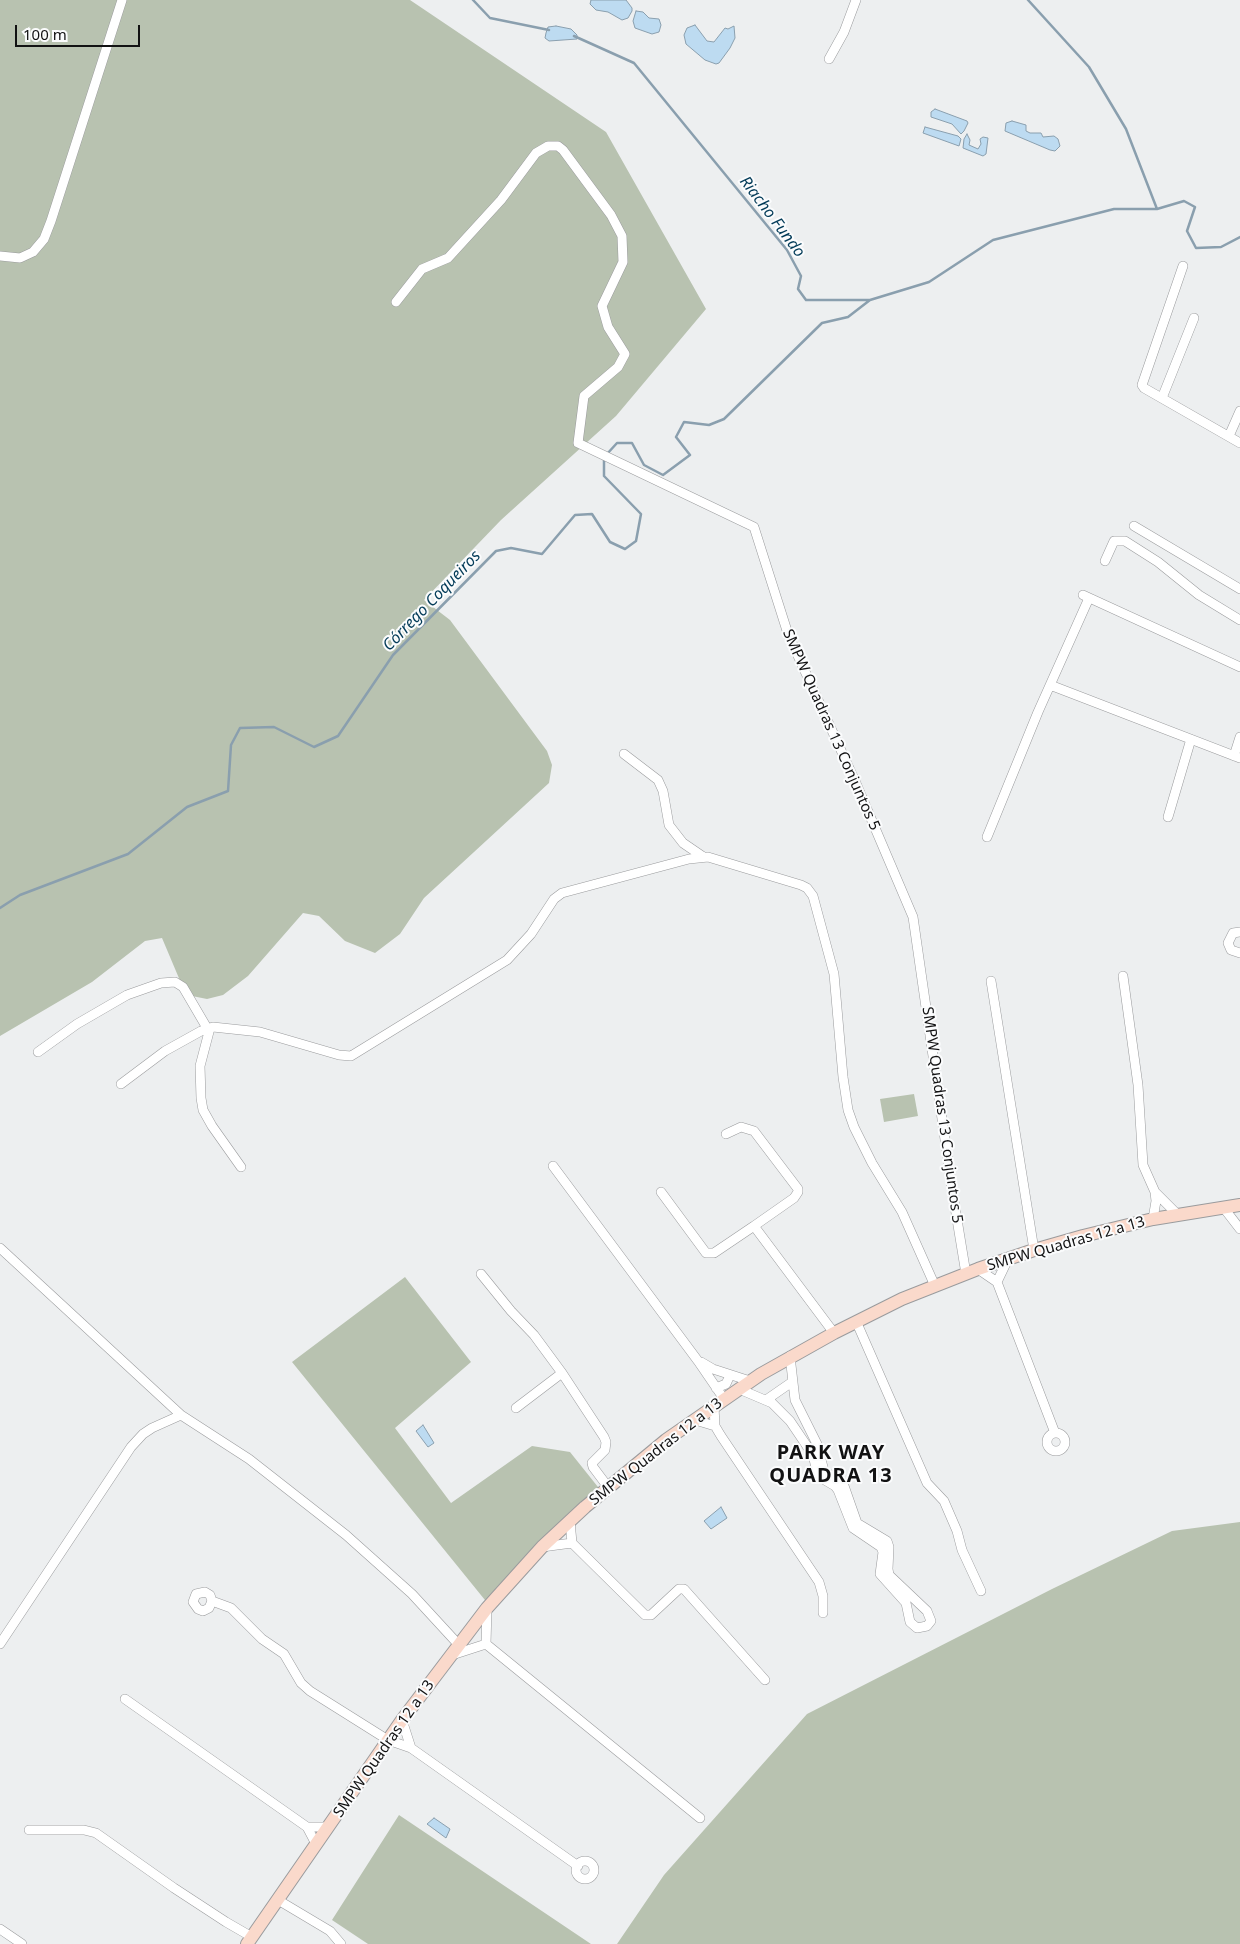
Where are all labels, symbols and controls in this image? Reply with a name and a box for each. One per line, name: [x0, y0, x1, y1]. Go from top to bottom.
scale bar: [18, 15, 142, 47]
text: 100 m: [23, 24, 67, 44]
water label: Riacho Fundo: [735, 173, 809, 261]
water label: Córrego Coqueiros: [379, 547, 485, 655]
street label: SMPW Quadras 13 Conjuntos 5: [778, 627, 884, 833]
street label: SMPW Quadras 13 Conjuntos 5: [918, 1006, 966, 1224]
street label: SMPW Quadras 12 a 13: [985, 1213, 1147, 1275]
street label: SMPW Quadras 12 a 13: [586, 1395, 726, 1509]
district label: PARK WAY QUADRA 13: [768, 1441, 894, 1488]
street label: SMPW Quadras 12 a 13: [330, 1677, 438, 1821]

